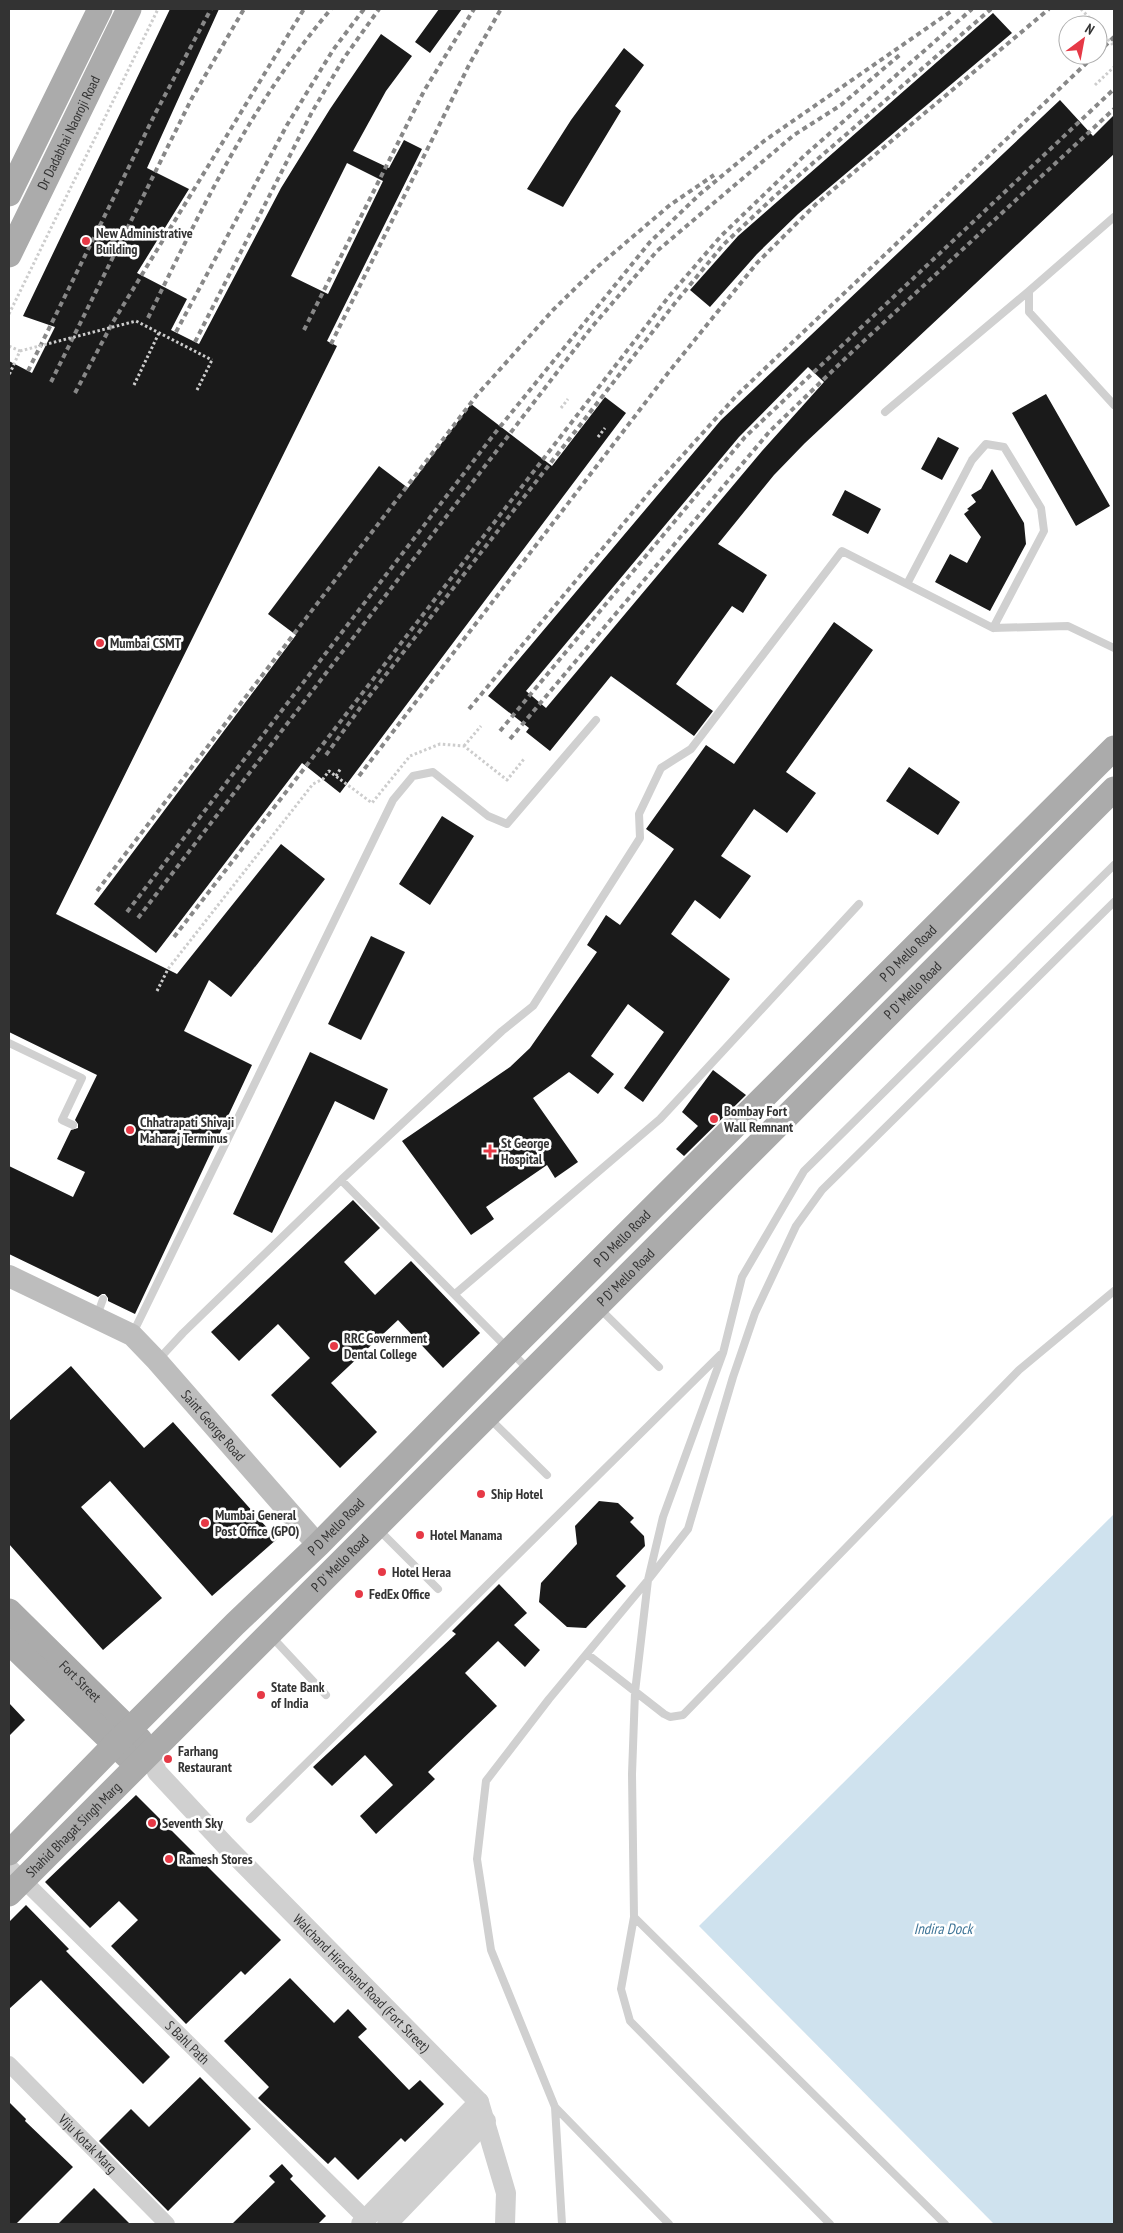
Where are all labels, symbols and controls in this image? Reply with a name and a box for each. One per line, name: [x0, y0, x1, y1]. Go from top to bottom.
north arrow: [1058, 15, 1108, 65]
text: N: [1082, 19, 1098, 39]
street label: Dr Dadabhai Naoroji Road: [33, 73, 104, 193]
place label: New Administrative Building: [96, 224, 193, 258]
marker: New Administrative Building: [80, 235, 92, 247]
place label: Mumbai CSMT: [110, 634, 181, 652]
marker: Mumbai CSMT: [94, 637, 106, 649]
street label: P D Mello Road: [876, 921, 940, 986]
street label: P D' Mello Road: [880, 958, 945, 1023]
place label: Bombay Fort Wall Remnant: [723, 1102, 793, 1136]
place label: Chhatrapati Shivaji Maharaj Terminus: [140, 1113, 234, 1147]
marker: Bombay Fort Wall Remnant: [708, 1113, 720, 1125]
marker: Chhatrapati Shivaji Maharaj Terminus: [124, 1124, 136, 1136]
place label: St George Hospital: [501, 1134, 549, 1168]
marker: St George Hospital: [483, 1144, 497, 1158]
street label: P D Mello Road: [590, 1206, 654, 1271]
street label: P D' Mello Road: [593, 1245, 658, 1310]
place label: RRC Government Dental College: [344, 1329, 427, 1363]
marker: RRC Government Dental College: [328, 1340, 340, 1352]
street label: Saint George Road: [177, 1386, 249, 1465]
place label: Ship Hotel: [491, 1485, 543, 1503]
marker: Ship Hotel: [475, 1488, 487, 1500]
street label: P D Mello Road: [304, 1494, 368, 1559]
place label: Mumbai General Post Office (GPO): [215, 1506, 299, 1540]
marker: Mumbai General Post Office (GPO): [199, 1517, 211, 1529]
place label: Hotel Manama: [430, 1526, 502, 1544]
marker: Hotel Manama: [414, 1529, 426, 1541]
street label: P D' Mello Road: [307, 1530, 373, 1596]
place label: Hotel Heraa: [392, 1563, 451, 1581]
marker: Hotel Heraa: [376, 1566, 388, 1578]
place label: FedEx Office: [369, 1585, 430, 1603]
marker: FedEx Office: [353, 1588, 365, 1600]
street label: Fort Street: [55, 1657, 105, 1706]
place label: State Bank of India: [271, 1678, 325, 1712]
marker: State Bank of India: [255, 1689, 267, 1701]
place label: Farhang Restaurant: [178, 1742, 232, 1776]
marker: Farhang Restaurant: [162, 1753, 174, 1765]
street label: Shahid Bhagat Singh Marg: [22, 1778, 125, 1881]
place label: Seventh Sky: [162, 1814, 223, 1832]
marker: Seventh Sky: [146, 1817, 158, 1829]
place label: Ramesh Stores: [179, 1850, 253, 1868]
marker: Ramesh Stores: [163, 1853, 175, 1865]
street label: Walchand Hirachand Road (Fort Street): [289, 1910, 434, 2056]
water label: Indira Dock: [914, 1919, 974, 1938]
street label: S Bahl Path: [162, 2017, 213, 2068]
street label: Viju Kotak Marg: [54, 2110, 121, 2177]

